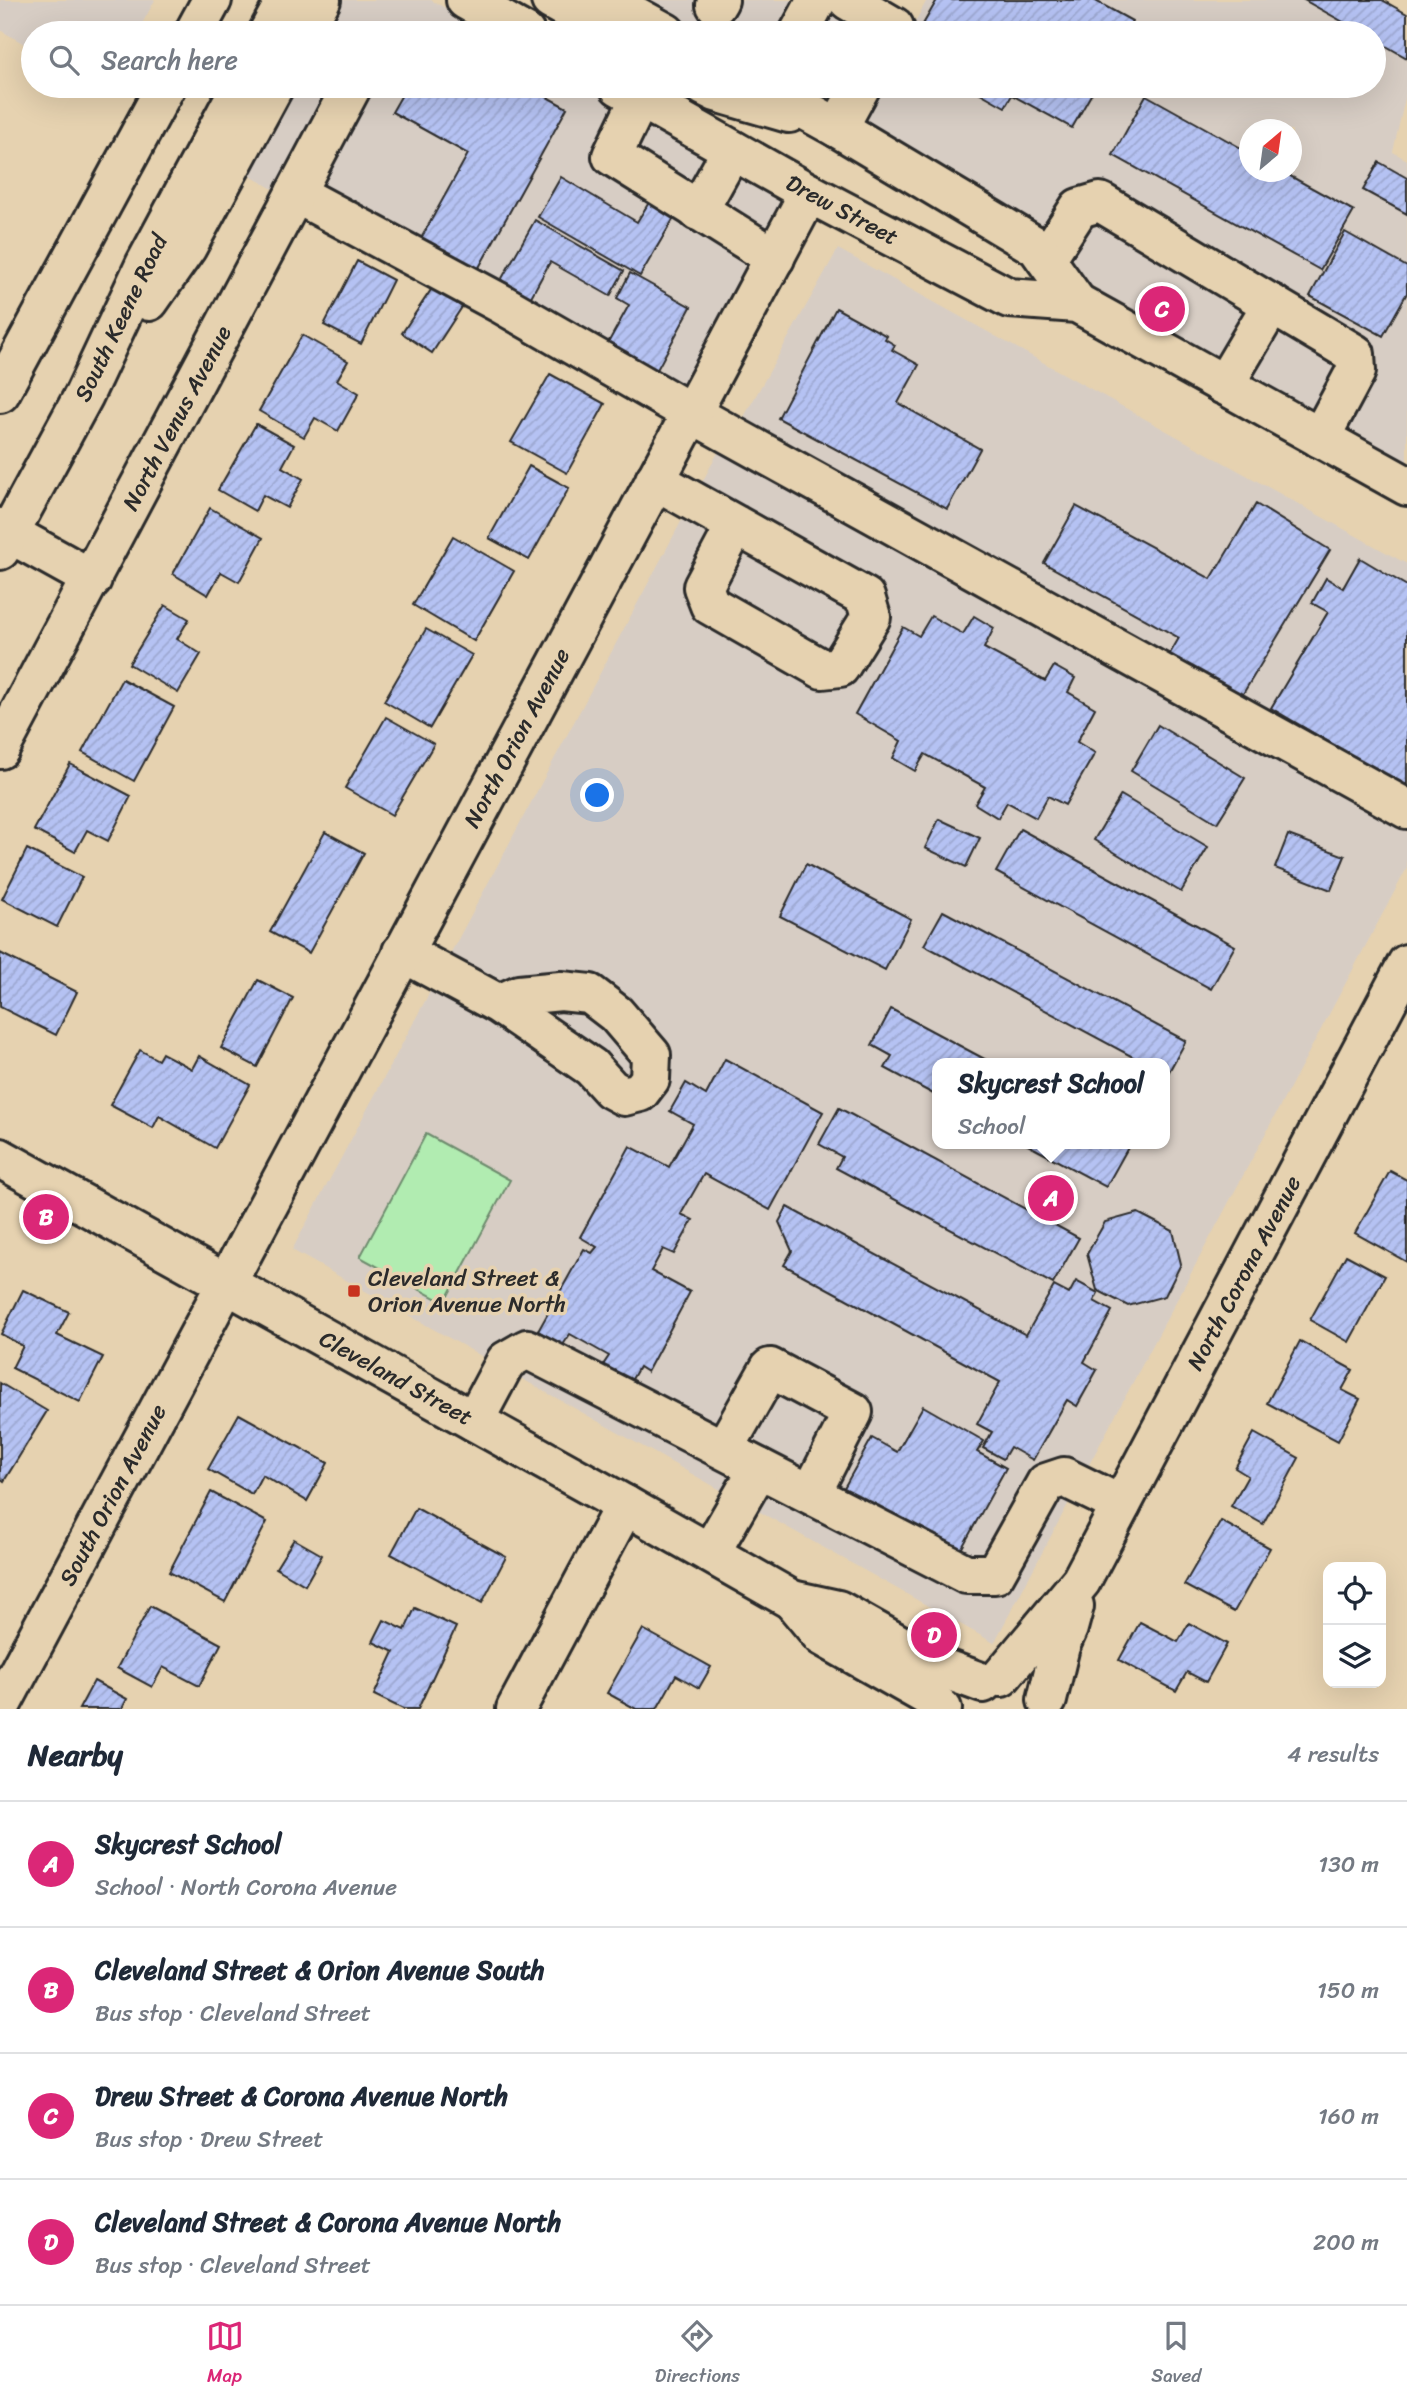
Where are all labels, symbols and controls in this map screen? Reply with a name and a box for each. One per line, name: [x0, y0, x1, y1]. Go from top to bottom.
search box: [21, 21, 1386, 98]
text: Search here: [101, 37, 238, 83]
icon: search: [45, 41, 83, 79]
north arrow: [1239, 119, 1302, 182]
street label: Drew Street: [778, 163, 906, 257]
street label: South Keene Road: [63, 225, 180, 409]
pin: C: [1139, 283, 1185, 335]
street label: North Venus Avenue: [111, 318, 243, 518]
street label: North Orion Avenue: [452, 640, 582, 836]
your location: [580, 778, 614, 812]
popup: [932, 1058, 1170, 1149]
text: Skycrest School: [958, 1060, 1144, 1106]
text: School: [958, 1106, 1026, 1147]
street label: North Corona Avenue: [1175, 1168, 1313, 1378]
pin: A: [1028, 1172, 1074, 1224]
pin: B: [23, 1191, 69, 1243]
place label: Cleveland Street & Orion Avenue North: [368, 1258, 566, 1325]
marker: Cleveland Street & Orion Avenue North: [346, 1283, 362, 1299]
street label: Cleveland Street: [311, 1319, 481, 1437]
street label: South Orion Avenue: [48, 1396, 178, 1594]
map controls: [1323, 1562, 1386, 1688]
button: locate: [1323, 1562, 1386, 1625]
pin: D: [911, 1609, 957, 1661]
button: layers: [1323, 1625, 1386, 1688]
text: Nearby: [28, 1728, 123, 1782]
text: 4 results: [1287, 1734, 1379, 1775]
text: Skycrest School: [95, 1821, 282, 1867]
text: A: [43, 1844, 59, 1885]
text: 130 m: [1318, 1844, 1379, 1885]
text: School · North Corona Avenue: [95, 1867, 397, 1908]
text: Cleveland Street & Orion Avenue South: [95, 1947, 544, 1993]
text: B: [44, 1970, 58, 2011]
text: 150 m: [1317, 1970, 1379, 2011]
text: Bus stop · Cleveland Street: [95, 1993, 371, 2034]
text: Drew Street & Corona Avenue North: [95, 2073, 508, 2119]
text: C: [44, 2096, 58, 2137]
text: 160 m: [1318, 2096, 1379, 2137]
text: Bus stop · Drew Street: [95, 2119, 323, 2160]
text: Cleveland Street & Corona Avenue North: [95, 2199, 561, 2245]
text: D: [44, 2222, 58, 2263]
text: 200 m: [1313, 2222, 1379, 2263]
text: Bus stop · Cleveland Street: [95, 2245, 371, 2286]
tab: Map: [206, 2317, 244, 2392]
tab: Directions: [655, 2317, 740, 2392]
tab: Saved: [1151, 2317, 1201, 2392]

